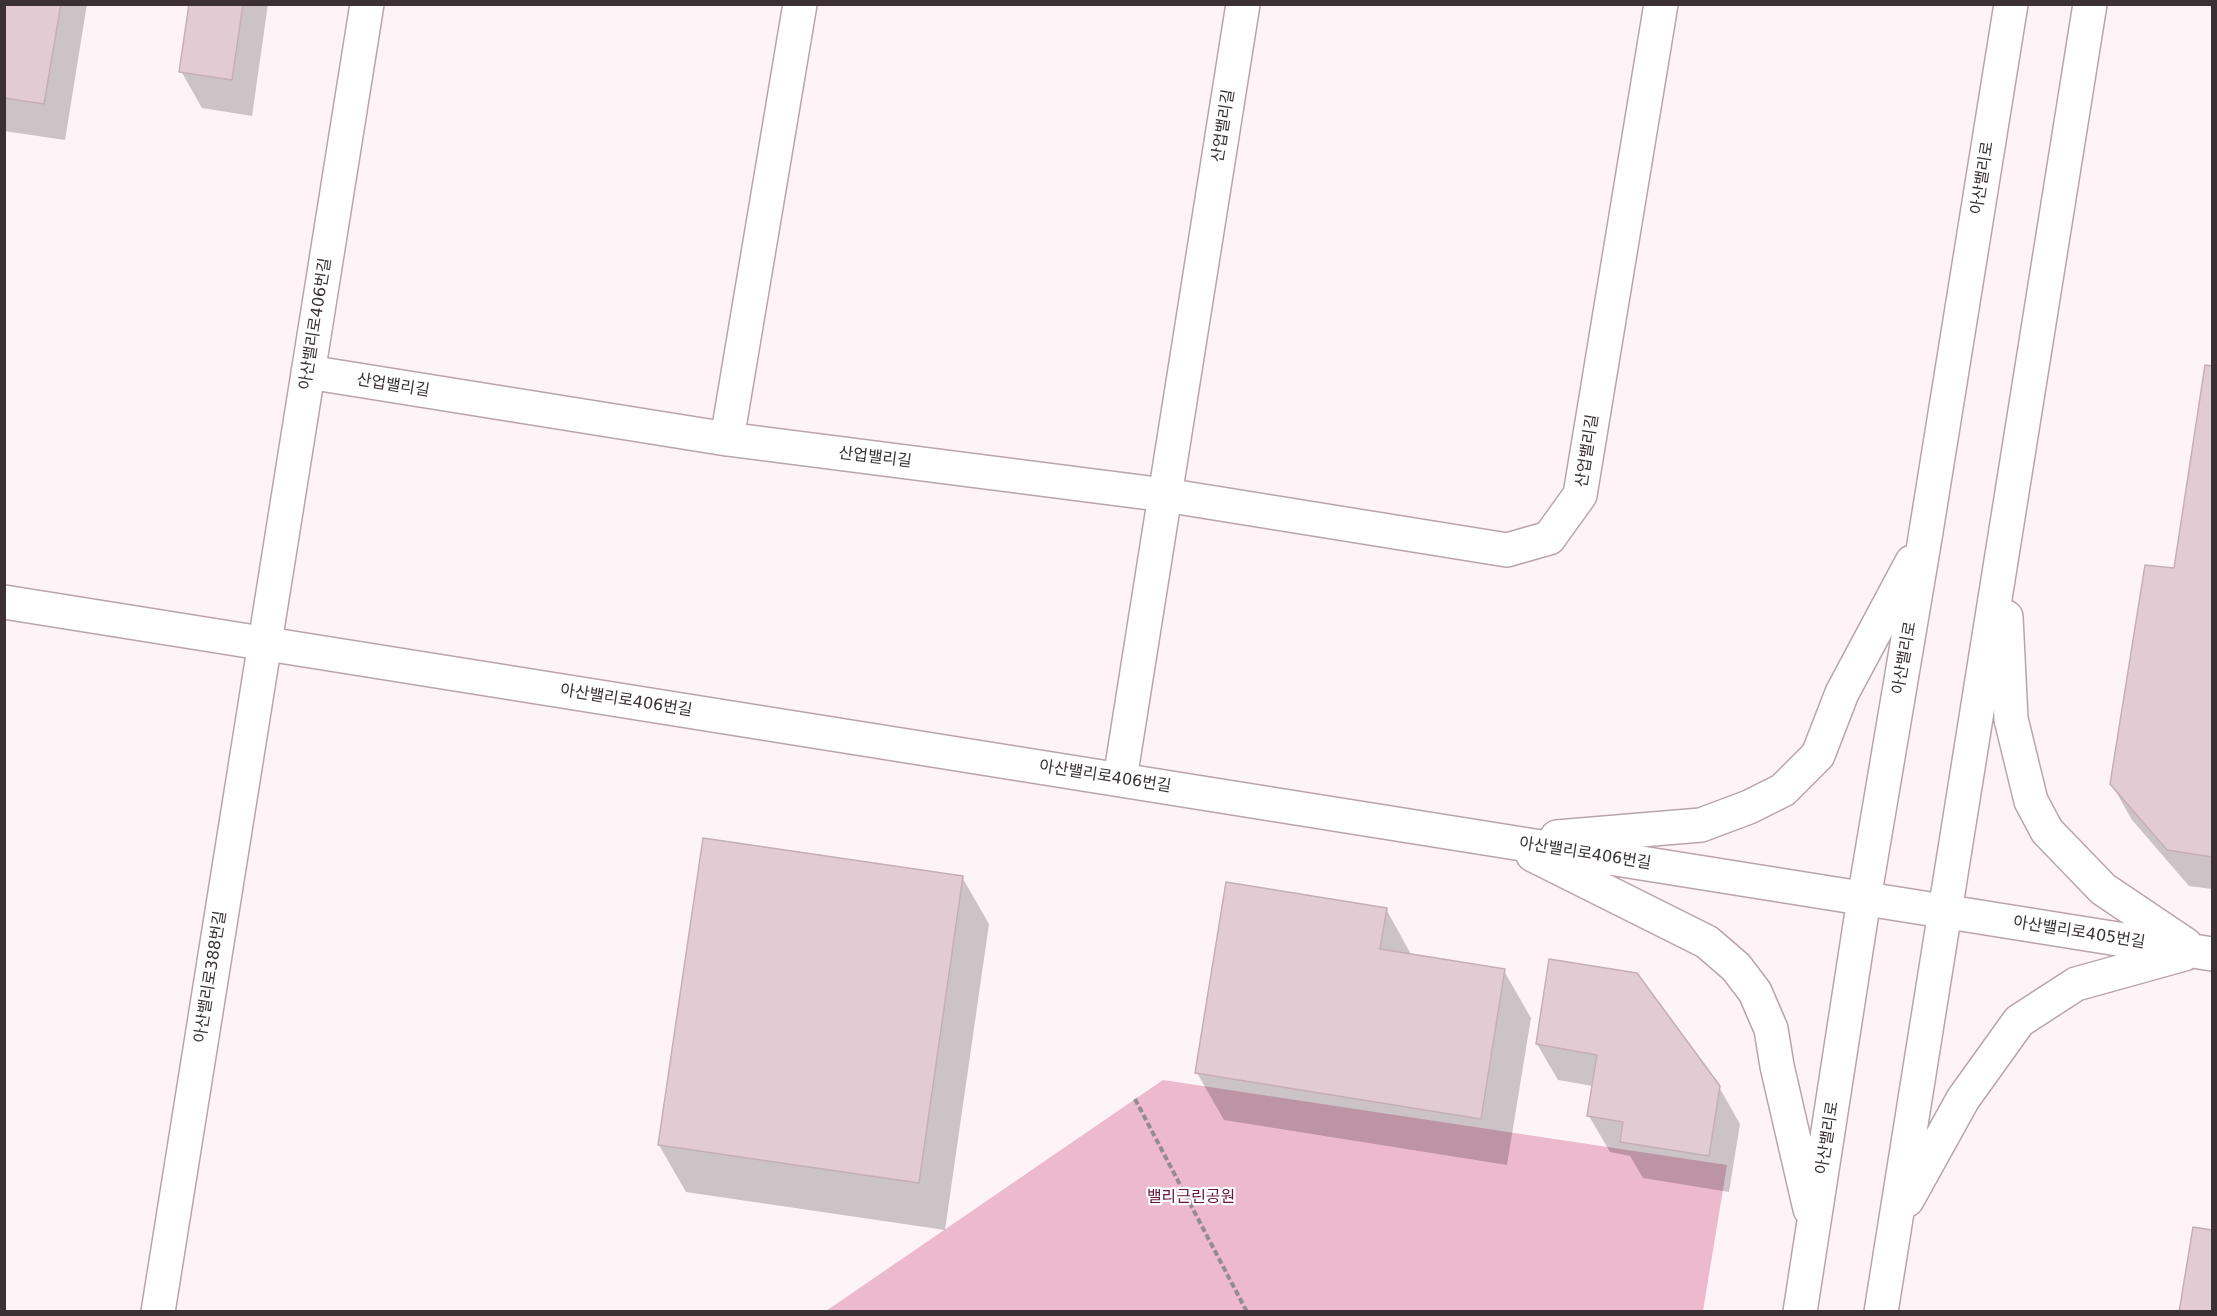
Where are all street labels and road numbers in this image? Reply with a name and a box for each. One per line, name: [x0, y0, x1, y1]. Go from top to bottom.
street label: 산업밸리길: [1209, 88, 1239, 164]
street label: 아산밸리로: [1968, 140, 1998, 216]
street label: 아산밸리로406번길: [296, 257, 336, 391]
street label: 산업밸리길: [355, 371, 431, 401]
street label: 산업밸리길: [1573, 413, 1603, 489]
street label: 산업밸리길: [837, 444, 913, 472]
street label: 아산밸리로: [1889, 620, 1921, 696]
street label: 아산밸리로406번길: [559, 681, 693, 721]
street label: 아산밸리로406번길: [1038, 757, 1172, 797]
street label: 아산밸리로406번길: [1518, 834, 1652, 874]
street label: 아산밸리로388번길: [191, 910, 231, 1044]
street label: 아산밸리로405번길: [2012, 913, 2146, 953]
street label: 아산밸리로: [1813, 1100, 1843, 1176]

